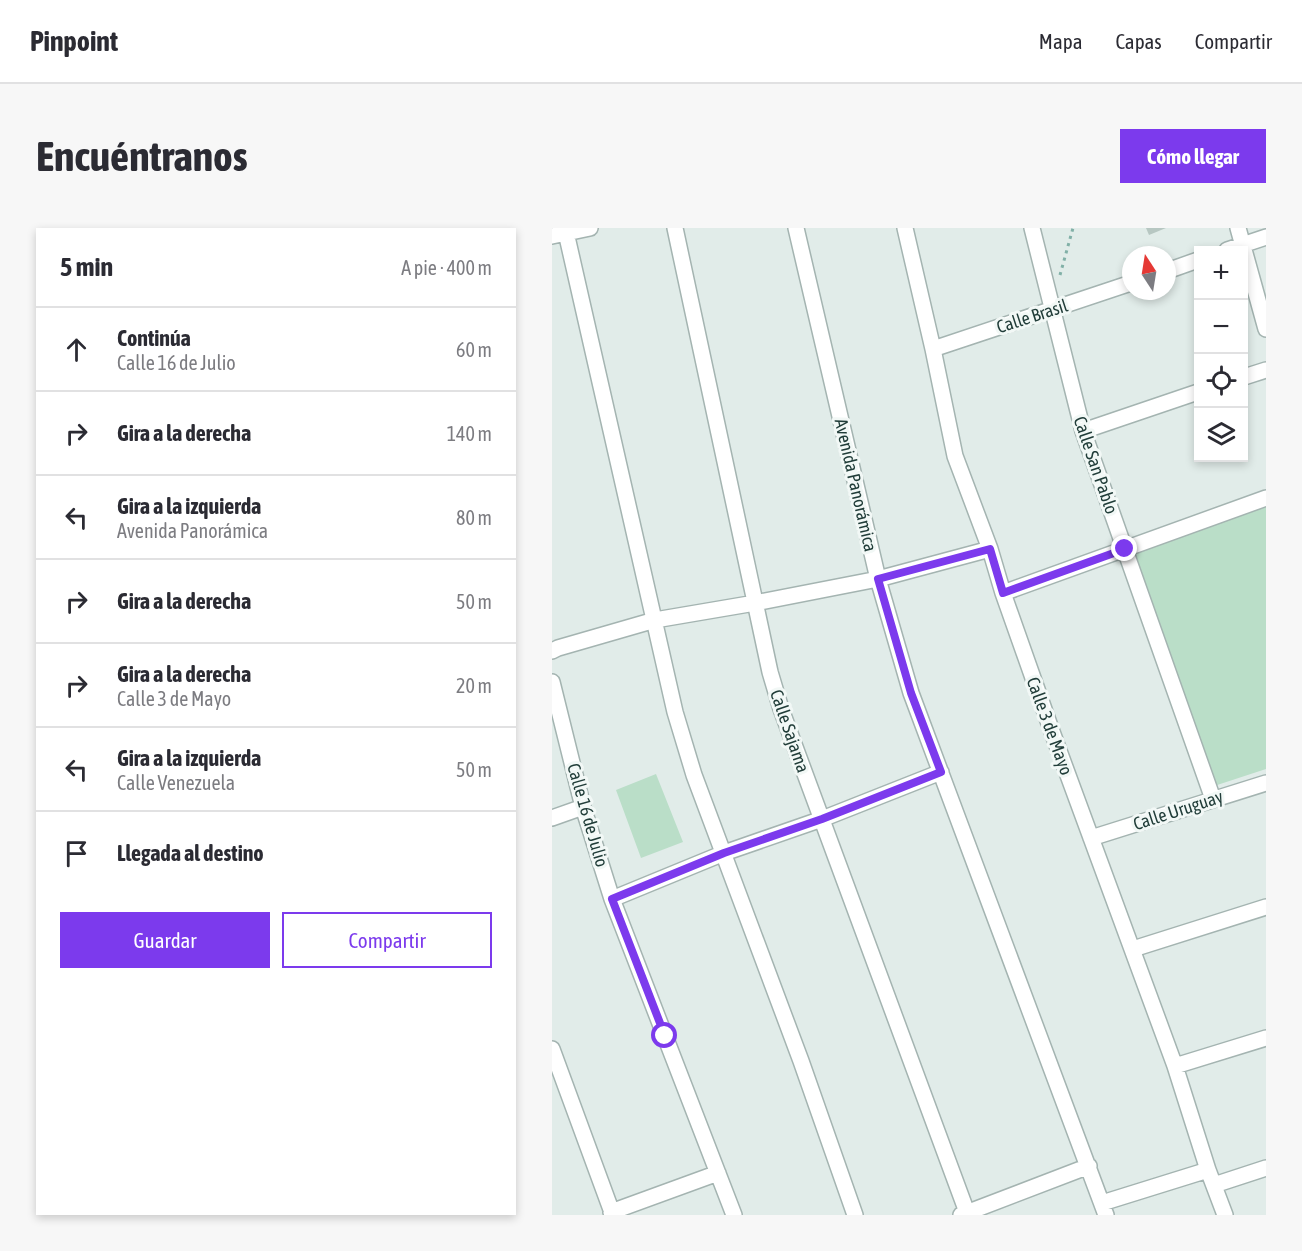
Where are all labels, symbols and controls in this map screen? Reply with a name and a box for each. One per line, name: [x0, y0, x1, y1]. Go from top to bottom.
text: Pinpoint: [30, 25, 118, 57]
text: Mapa: [1039, 29, 1082, 53]
text: Capas: [1115, 29, 1162, 53]
text: Compartir: [1195, 29, 1272, 53]
button: Cómo llegar: [1120, 129, 1266, 183]
text: Encuéntranos: [36, 132, 248, 180]
north arrow: [1122, 246, 1176, 300]
map controls: [1194, 246, 1248, 462]
button: +: [1194, 246, 1248, 300]
text: 5 min: [60, 252, 113, 282]
text: A pie · 400 m: [401, 256, 492, 279]
street label: Calle Brasil: [994, 295, 1070, 337]
button: −: [1194, 300, 1248, 354]
text: Continúa: [117, 325, 191, 351]
icon: ahead: [60, 333, 93, 366]
text: 60 m: [456, 338, 492, 361]
text: Calle 16 de Julio: [117, 351, 236, 374]
button: locate: [1194, 354, 1248, 408]
button: layers: [1194, 408, 1248, 462]
street label: Calle San Pablo: [1069, 413, 1123, 517]
street label: Avenida Panorámica: [830, 416, 882, 554]
icon: right: [60, 417, 93, 450]
text: Gira a la derecha: [117, 420, 251, 446]
text: 140 m: [447, 422, 492, 445]
text: Gira a la izquierda: [117, 493, 261, 519]
icon: left: [60, 501, 93, 534]
text: 80 m: [456, 506, 492, 529]
text: Avenida Panorámica: [117, 519, 268, 542]
route end: [1111, 535, 1137, 561]
icon: right: [60, 585, 93, 618]
text: Gira a la derecha: [117, 588, 251, 614]
text: 50 m: [456, 590, 492, 613]
text: Gira a la derecha: [117, 661, 251, 687]
icon: right: [60, 669, 93, 702]
text: 20 m: [456, 674, 492, 697]
street label: Calle 3 de Mayo: [1023, 674, 1077, 778]
text: Calle 3 de Mayo: [117, 687, 231, 710]
street label: Calle Sajama: [766, 687, 814, 775]
text: Gira a la izquierda: [117, 745, 261, 771]
icon: left: [60, 753, 93, 786]
text: 50 m: [456, 758, 492, 781]
street label: Calle 16 de Julio: [563, 761, 613, 869]
text: Calle Venezuela: [117, 771, 235, 794]
street label: Calle Uruguay: [1130, 786, 1226, 834]
icon: arrive: [60, 837, 93, 870]
text: Llegada al destino: [117, 840, 264, 866]
button: Guardar: [60, 912, 270, 968]
button: Compartir: [282, 912, 492, 968]
route start: [651, 1022, 677, 1048]

